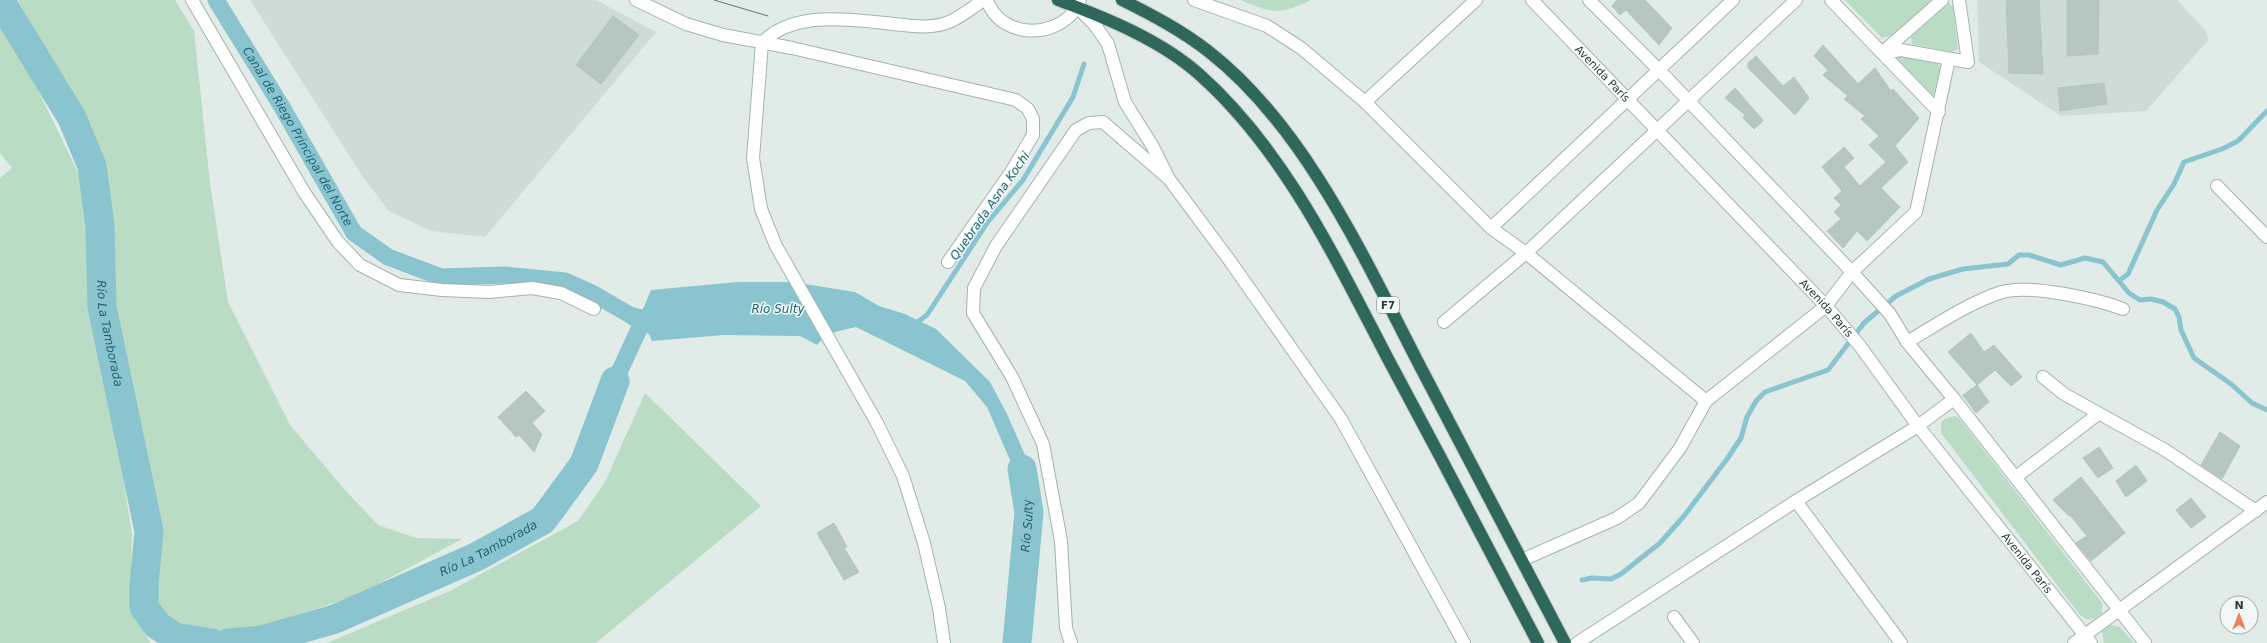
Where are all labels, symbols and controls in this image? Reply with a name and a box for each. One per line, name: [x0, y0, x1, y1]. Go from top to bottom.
street label: Avenida París: [1572, 43, 1633, 105]
water label: Canal de Riego Principal del Norte: [240, 44, 356, 229]
water label: Quebrada Asna Kochi: [947, 149, 1033, 263]
street label: Avenida París: [1797, 276, 1856, 340]
water label: Río La Tamborada: [94, 280, 126, 388]
road number: F7: [1377, 297, 1399, 313]
water label: Río Sulty: [751, 302, 805, 316]
water label: Río Sulty: [1018, 497, 1036, 553]
water label: Río La Tamborada: [437, 518, 540, 579]
street label: Avenida París: [1999, 530, 2055, 596]
north arrow: [2219, 595, 2259, 635]
text: N: [2234, 599, 2244, 612]

